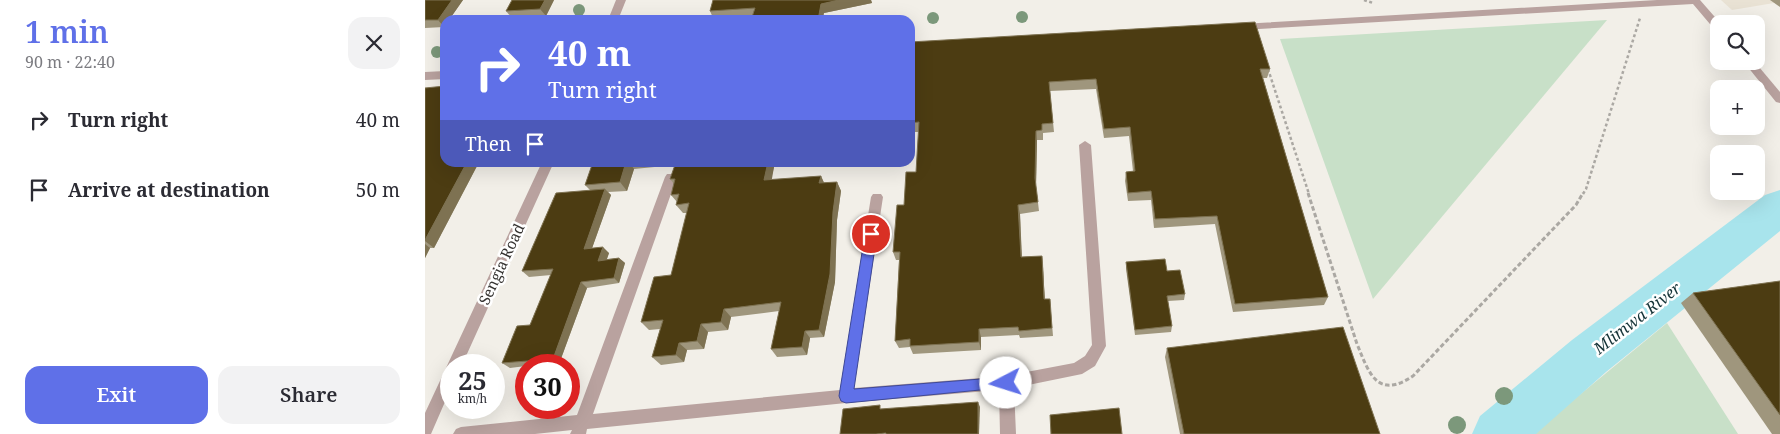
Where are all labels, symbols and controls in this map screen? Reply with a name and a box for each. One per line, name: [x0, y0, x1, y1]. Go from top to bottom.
text: 1 min: [25, 11, 109, 52]
map controls: [1710, 15, 1765, 200]
button: search: [1710, 15, 1765, 70]
button: close: [348, 17, 400, 69]
text: 40 m: [548, 29, 631, 76]
icon: right: [465, 35, 530, 100]
text: 90 m · 22:40: [25, 51, 115, 73]
text: Turn right: [548, 74, 657, 104]
button: +: [1710, 80, 1765, 135]
icon: right: [25, 106, 53, 134]
text: Turn right: [68, 107, 168, 133]
text: 40 m: [356, 107, 400, 133]
icon: arrive: [521, 130, 549, 158]
text: Then: [465, 131, 511, 157]
button: −: [1710, 145, 1765, 200]
icon: arrive: [25, 176, 53, 204]
text: Arrive at destination: [68, 177, 270, 203]
text: 50 m: [356, 177, 400, 203]
pin: [850, 213, 892, 255]
street label: Sengia Road: [474, 220, 528, 308]
icon: arrive: [857, 220, 885, 248]
water label: Mlimwa River: [1588, 277, 1686, 360]
speed limit sign: 30: [515, 354, 580, 419]
position arrow: [979, 356, 1031, 408]
text: 25: [458, 363, 487, 397]
button: Exit: [25, 366, 208, 424]
button: Share: [218, 366, 400, 424]
text: km/h: [458, 390, 487, 407]

